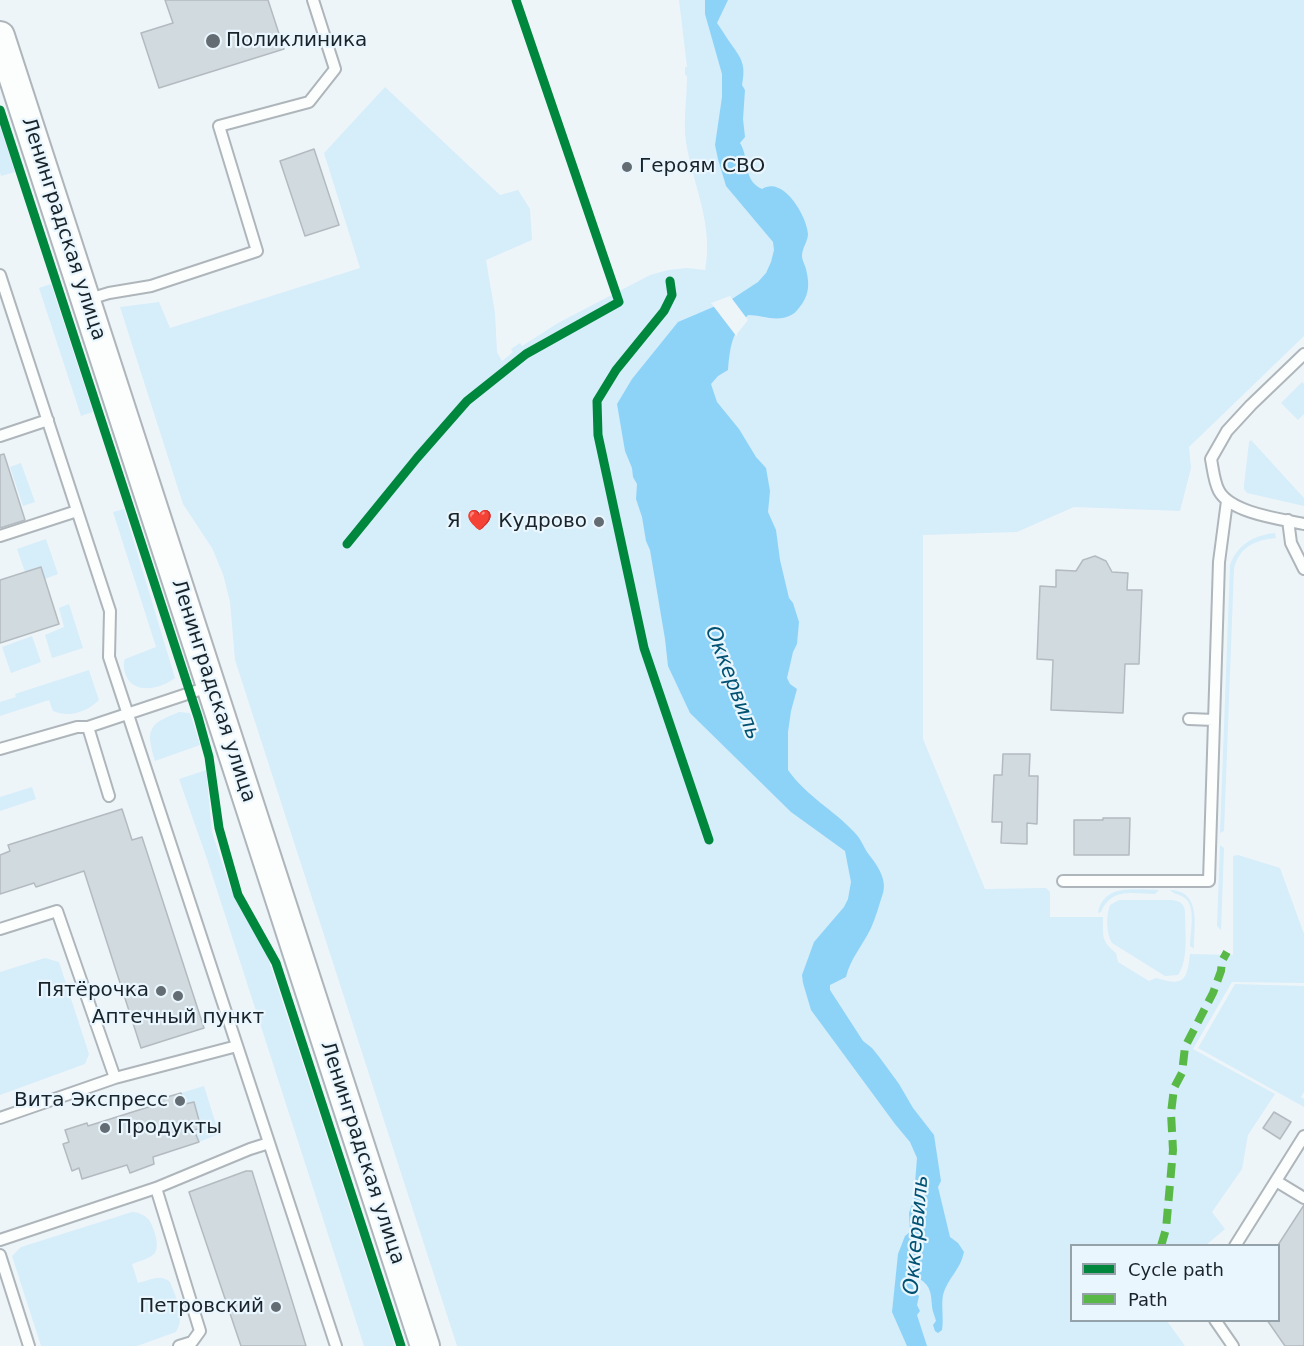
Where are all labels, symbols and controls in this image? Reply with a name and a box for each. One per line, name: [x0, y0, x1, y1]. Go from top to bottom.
place label: Поликлиника: [226, 29, 367, 53]
marker: Поликлиника: [204, 32, 222, 50]
street label: Ленинградская улица: [16, 114, 110, 344]
place label: Героям СВО: [639, 155, 765, 179]
marker: Героям СВО: [620, 160, 634, 174]
place label: Я ❤️ Кудрово: [447, 510, 587, 534]
marker: Я ❤️ Кудрово: [592, 515, 606, 529]
street label: Ленинградская улица: [166, 576, 260, 806]
water label: Оккервиль: [699, 622, 765, 744]
place label: Пятёрочка: [37, 979, 149, 1003]
marker: Пятёрочка: [154, 984, 168, 998]
marker: Аптечный пункт: [171, 989, 185, 1003]
place label: Аптечный пункт: [92, 1006, 264, 1030]
street label: Ленинградская улица: [315, 1038, 409, 1268]
place label: Вита Экспресс: [14, 1089, 168, 1113]
marker: Вита Экспресс: [173, 1094, 187, 1108]
place label: Продукты: [117, 1116, 222, 1140]
marker: Продукты: [98, 1121, 112, 1135]
water label: Оккервиль: [899, 1174, 935, 1296]
legend: [1070, 1244, 1280, 1322]
text: Cycle path: [1128, 1259, 1224, 1280]
text: Path: [1128, 1289, 1168, 1310]
place label: Петровский: [139, 1295, 264, 1319]
marker: Петровский: [269, 1300, 283, 1314]

